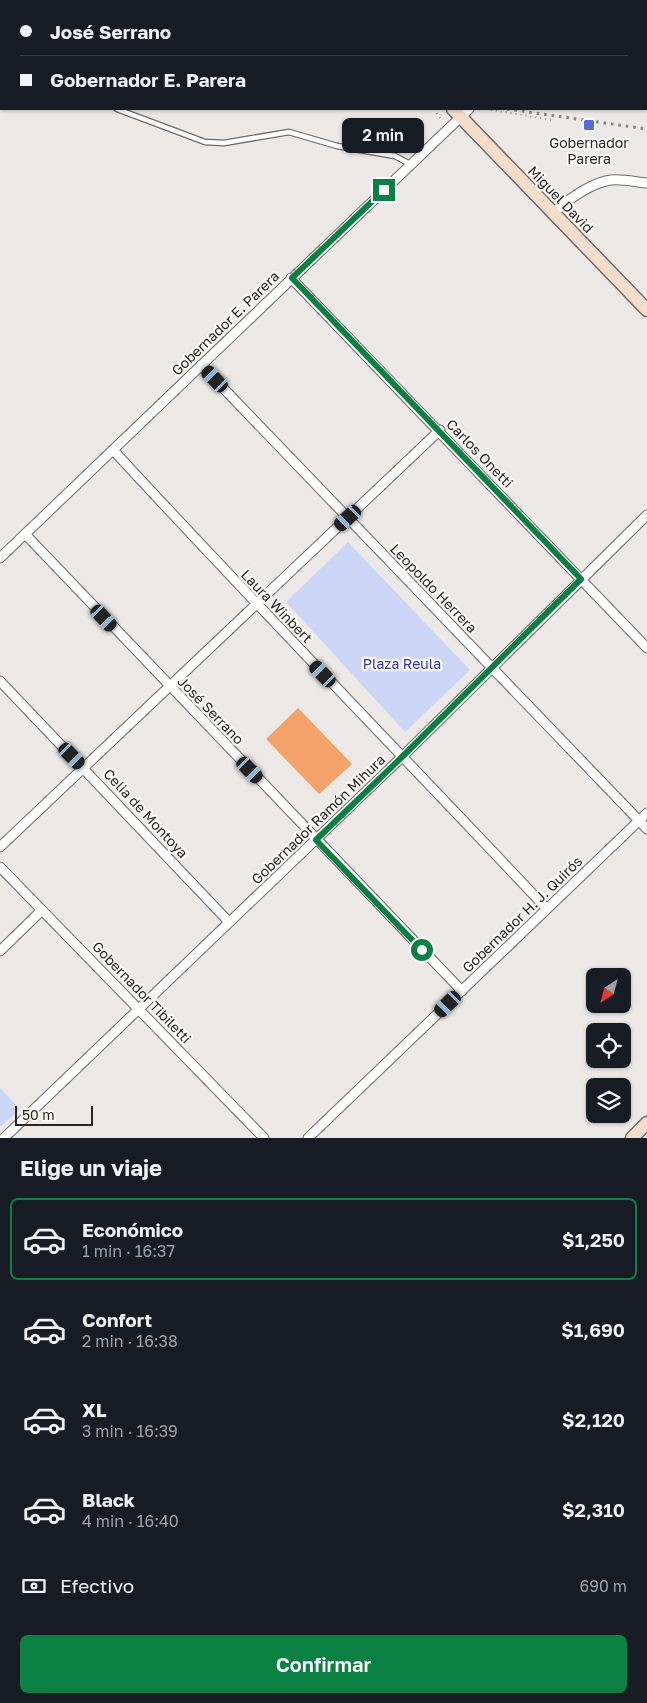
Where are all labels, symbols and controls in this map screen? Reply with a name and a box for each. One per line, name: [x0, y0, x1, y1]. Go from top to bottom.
text: José Serrano: [50, 20, 171, 43]
text: Gobernador E. Parera: [50, 68, 246, 91]
callout: 2 min: [343, 118, 425, 152]
marker: Gobernador Parera: [582, 118, 596, 132]
text: 2 min: [362, 125, 404, 145]
place label: Gobernador Parera: [549, 134, 629, 167]
street label: Miguel David: [525, 162, 597, 236]
route end: [373, 179, 395, 201]
street label: Gobernador E. Parera: [168, 267, 282, 379]
car: [199, 363, 230, 395]
street label: Carlos Onetti: [443, 415, 517, 491]
car: [331, 502, 364, 534]
street label: Leopoldo Herrera: [387, 540, 481, 636]
street label: Laura Winbert: [238, 566, 316, 646]
car: [88, 602, 119, 634]
park label: Plaza Reula: [363, 655, 441, 672]
car: [307, 658, 338, 690]
street label: José Serrano: [174, 672, 248, 748]
car: [56, 740, 87, 772]
street label: Gobernador Ramón Mihura: [248, 751, 388, 887]
car: [234, 754, 265, 786]
street label: Celia de Montoya: [100, 765, 192, 861]
street label: Gobernador H. J. Quirós: [459, 852, 585, 976]
street label: Gobernador Tibiletti: [89, 938, 195, 1046]
route start: [411, 939, 433, 961]
north arrow: [586, 968, 631, 1012]
map controls: [586, 968, 631, 1123]
car: [431, 988, 464, 1020]
button: locate: [586, 1023, 631, 1068]
button: layers: [586, 1078, 631, 1123]
scale bar: [15, 1103, 92, 1126]
text: 50 m: [22, 1106, 55, 1123]
text: Elige un viaje: [20, 1154, 162, 1181]
icon: car: [22, 1217, 67, 1262]
text: Económico: [82, 1218, 183, 1241]
text: $1,250: [562, 1228, 625, 1251]
text: 1 min · 16:37: [82, 1241, 175, 1261]
icon: car: [22, 1307, 67, 1352]
text: Confort: [82, 1308, 152, 1331]
text: $1,690: [561, 1318, 625, 1341]
text: 2 min · 16:38: [82, 1331, 178, 1351]
icon: car: [22, 1397, 67, 1442]
text: XL: [82, 1398, 107, 1421]
text: $2,120: [562, 1408, 625, 1431]
text: 3 min · 16:39: [82, 1421, 178, 1441]
icon: car: [22, 1487, 67, 1532]
text: Black: [82, 1488, 135, 1511]
text: $2,310: [562, 1498, 625, 1521]
text: 4 min · 16:40: [82, 1511, 179, 1531]
icon: cash: [20, 1572, 48, 1600]
text: Efectivo: [60, 1574, 134, 1597]
text: 690 m: [580, 1576, 627, 1596]
button: Confirmar: [20, 1635, 627, 1693]

